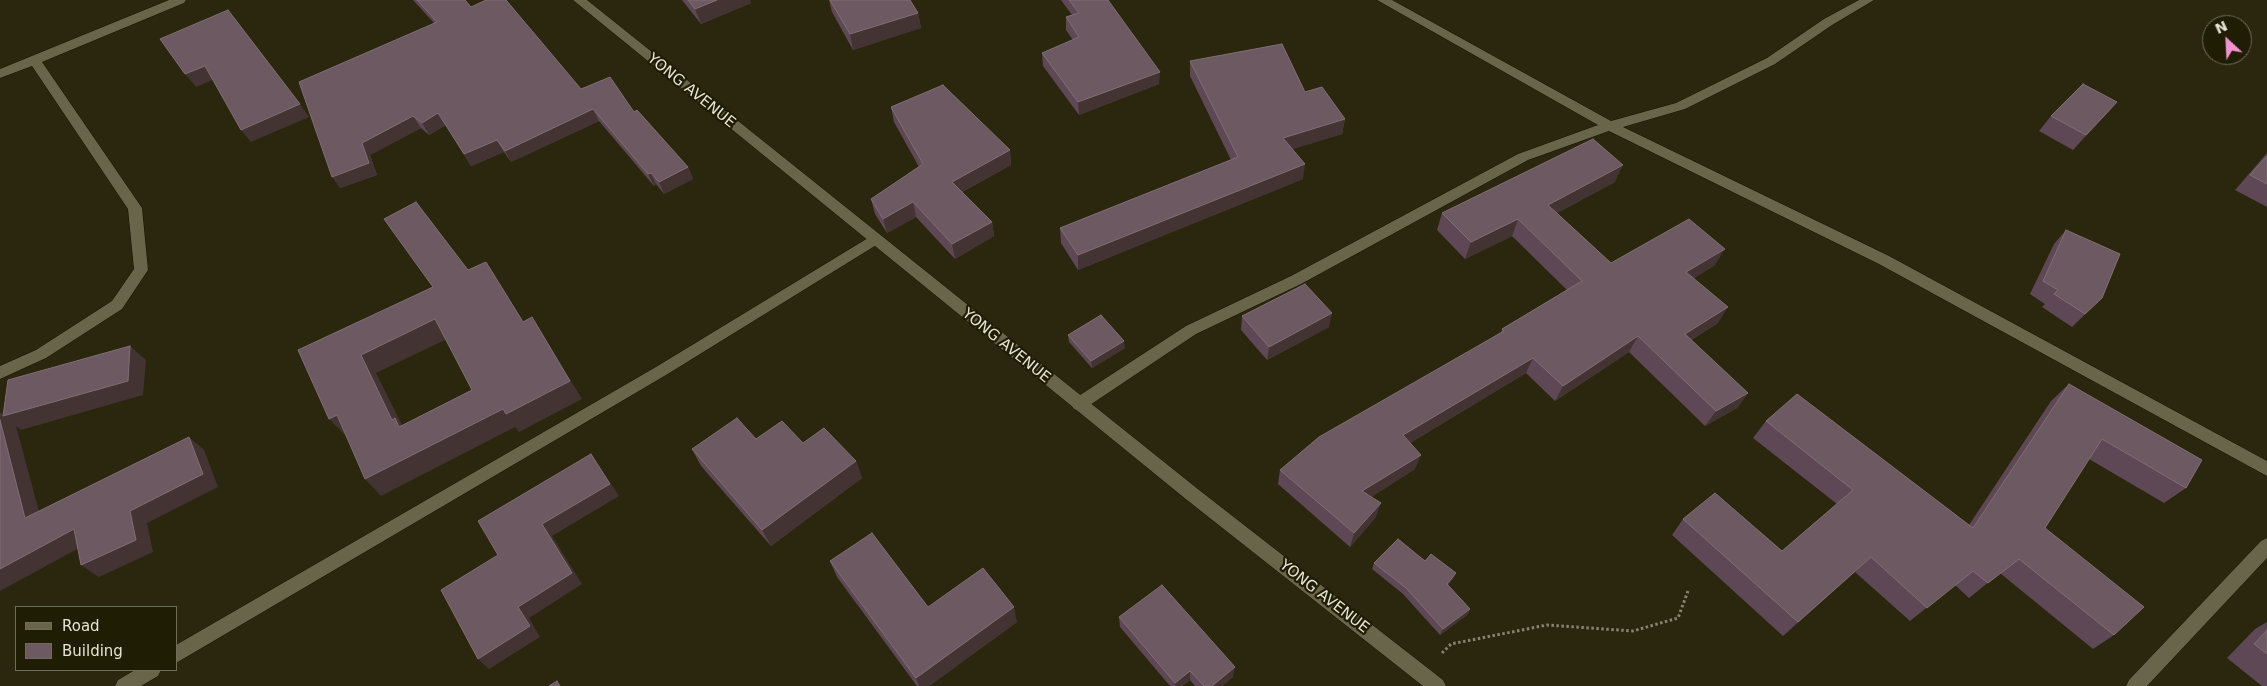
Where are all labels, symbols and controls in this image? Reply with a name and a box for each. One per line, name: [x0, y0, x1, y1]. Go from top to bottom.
north arrow: [2202, 15, 2252, 65]
text: N: [2212, 18, 2230, 37]
street label: YONG AVENUE: [643, 50, 739, 132]
street label: YONG AVENUE: [958, 305, 1054, 387]
street label: YONG AVENUE: [1276, 557, 1372, 637]
legend: [15, 606, 178, 671]
text: Road: [62, 617, 100, 635]
text: Building: [62, 642, 123, 660]

